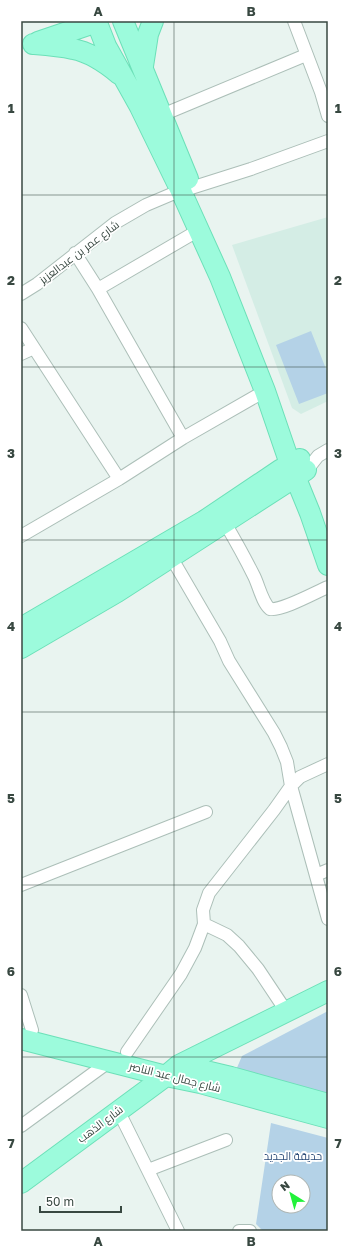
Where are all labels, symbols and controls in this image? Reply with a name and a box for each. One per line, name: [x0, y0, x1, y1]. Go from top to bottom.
text: A: [93, 3, 103, 19]
text: B: [246, 3, 256, 19]
text: 1: [8, 100, 15, 116]
text: 1: [335, 100, 342, 116]
street label: شارع عمر بن عبدالعزيز: [35, 217, 122, 288]
text: 2: [7, 272, 15, 288]
text: 2: [334, 272, 342, 288]
text: 3: [7, 445, 15, 461]
text: 3: [334, 445, 342, 461]
text: 4: [7, 618, 15, 634]
text: 4: [334, 618, 342, 634]
text: 5: [7, 790, 15, 806]
text: 5: [334, 790, 342, 806]
text: 6: [7, 963, 15, 979]
text: 6: [334, 963, 342, 979]
street label: شارع جمال عبد الناصر: [127, 1059, 222, 1096]
street label: شارع الذهب: [74, 1102, 126, 1147]
text: 7: [7, 1135, 15, 1151]
text: 7: [334, 1135, 342, 1151]
park label: حديقة الجديد: [264, 1149, 322, 1162]
north arrow: [271, 1174, 311, 1214]
text: N: [277, 1178, 292, 1193]
scale bar: [40, 1188, 121, 1214]
text: 50 m: [46, 1194, 74, 1209]
text: A: [93, 1233, 103, 1249]
text: B: [246, 1233, 256, 1249]

